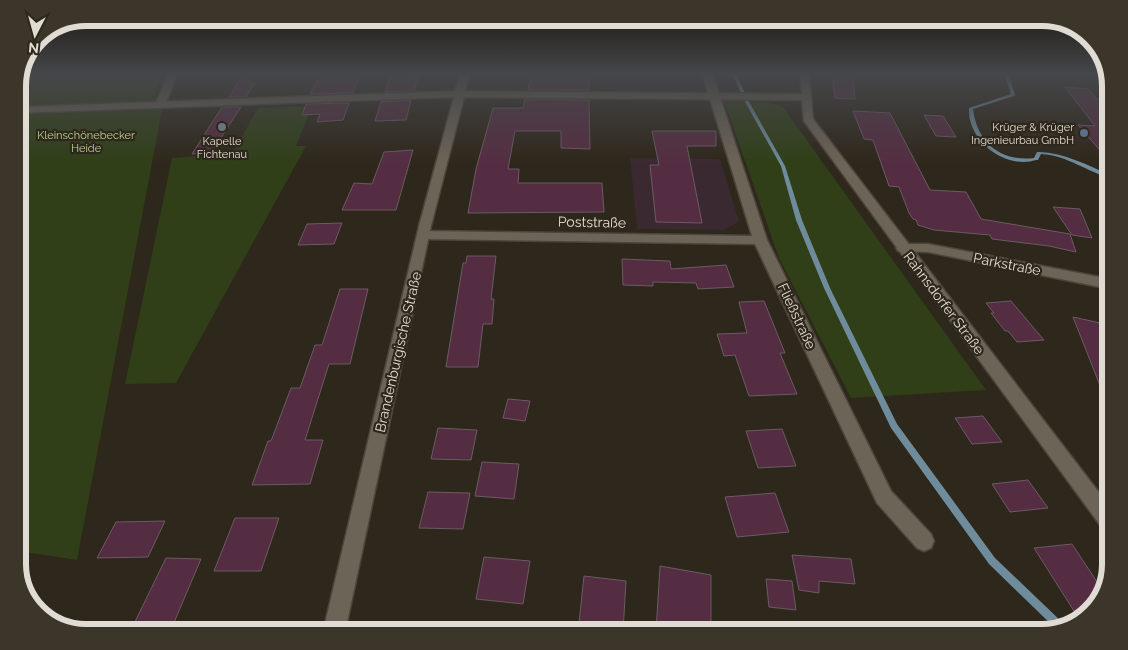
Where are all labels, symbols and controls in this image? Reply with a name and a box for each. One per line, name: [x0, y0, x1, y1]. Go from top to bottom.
north arrow: [10, 10, 60, 60]
text: N: [27, 39, 40, 56]
marker: Kapelle Fichtenau: [216, 121, 228, 133]
place label: Krüger & Krüger Ingenieurbau GmbH: [971, 121, 1074, 147]
marker: Krüger & Krüger Ingenieurbau GmbH: [1078, 127, 1090, 139]
park label: Kleinschönebecker Heide: [37, 129, 135, 155]
place label: Kapelle Fichtenau: [197, 135, 247, 161]
street label: Poststraße: [558, 213, 626, 231]
street label: Rahnsdorfer Straße: [900, 249, 988, 357]
street label: Parkstraße: [972, 250, 1042, 278]
street label: Brandenburgische Straße: [372, 270, 424, 434]
street label: Fließstraße: [775, 280, 819, 352]

